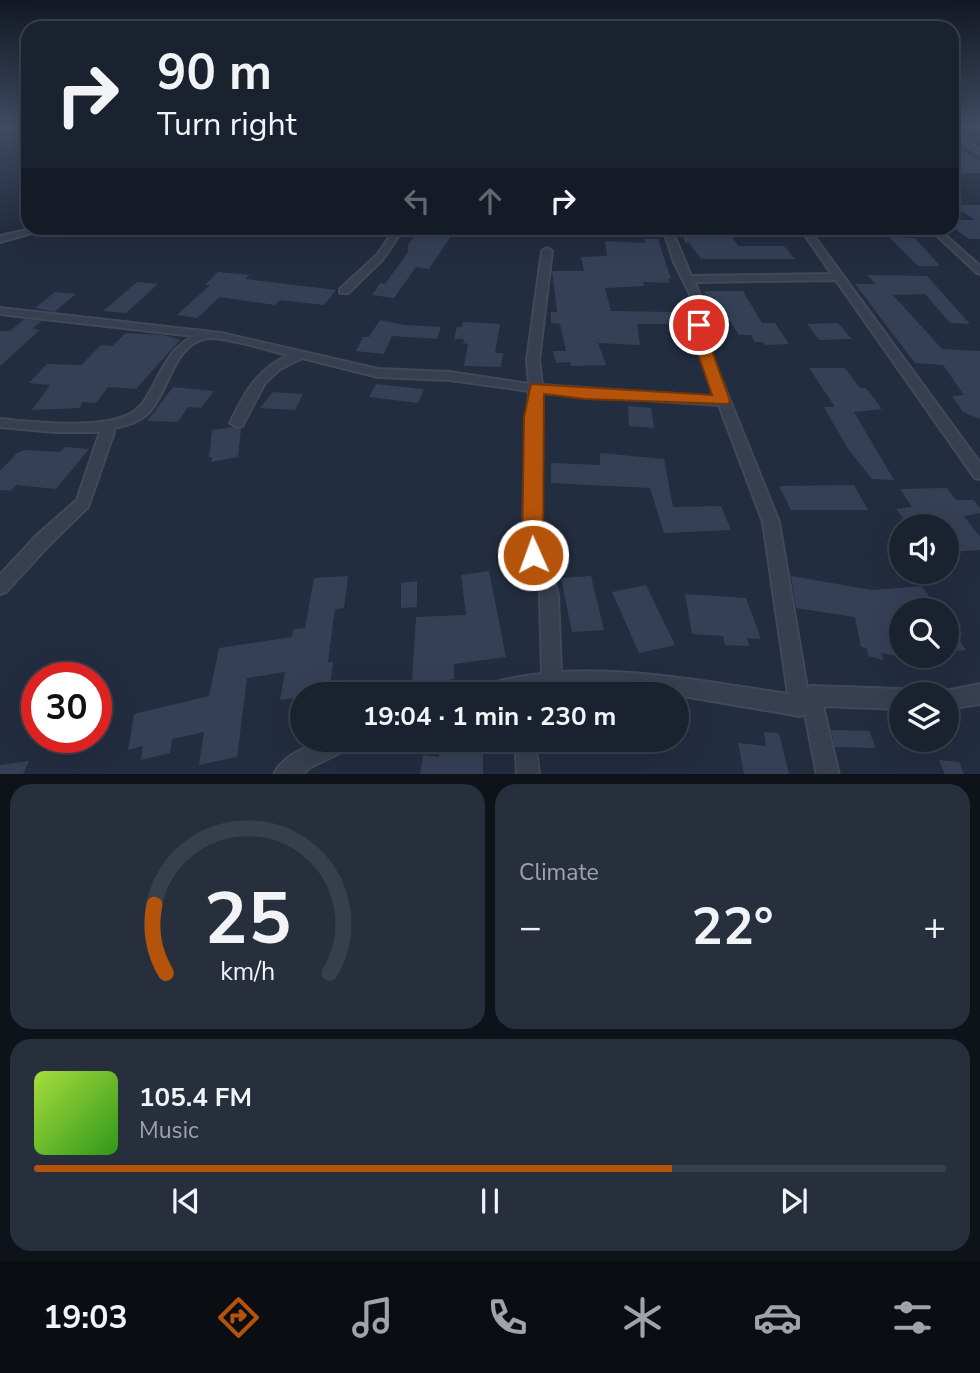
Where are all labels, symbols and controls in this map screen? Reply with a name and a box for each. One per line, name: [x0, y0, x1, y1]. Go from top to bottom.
text: 90 m: [157, 39, 272, 106]
icon: right: [42, 49, 133, 140]
text: Turn right: [157, 103, 297, 146]
icon: left: [398, 182, 436, 220]
icon: ahead: [471, 182, 509, 220]
icon: right: [544, 182, 582, 220]
pin: [669, 295, 729, 355]
icon: arrive: [680, 306, 718, 344]
map controls: [889, 514, 959, 752]
button: sound: [889, 514, 959, 584]
position arrow: [496, 518, 570, 592]
button: search: [889, 598, 959, 668]
speed limit sign: 30: [21, 662, 112, 753]
button: layers: [889, 682, 959, 752]
text: 19:04 · 1 min · 230 m: [363, 699, 616, 734]
text: Climate: [519, 857, 599, 888]
text: 25: [204, 869, 291, 969]
text: 22°: [691, 891, 774, 962]
text: −: [519, 902, 542, 953]
text: +: [923, 902, 946, 953]
text: km/h: [220, 954, 275, 988]
text: 105.4 FM: [139, 1080, 252, 1115]
text: Music: [139, 1115, 199, 1146]
icon: previous: [167, 1182, 205, 1220]
icon: pause: [471, 1182, 509, 1220]
icon: next: [775, 1182, 813, 1220]
icon: directions: [214, 1293, 263, 1342]
icon: music: [348, 1293, 397, 1342]
icon: phone: [483, 1293, 532, 1342]
icon: climate: [618, 1293, 667, 1342]
icon: car: [753, 1293, 802, 1342]
icon: filters: [888, 1293, 937, 1342]
text: 19:03: [43, 1296, 128, 1339]

